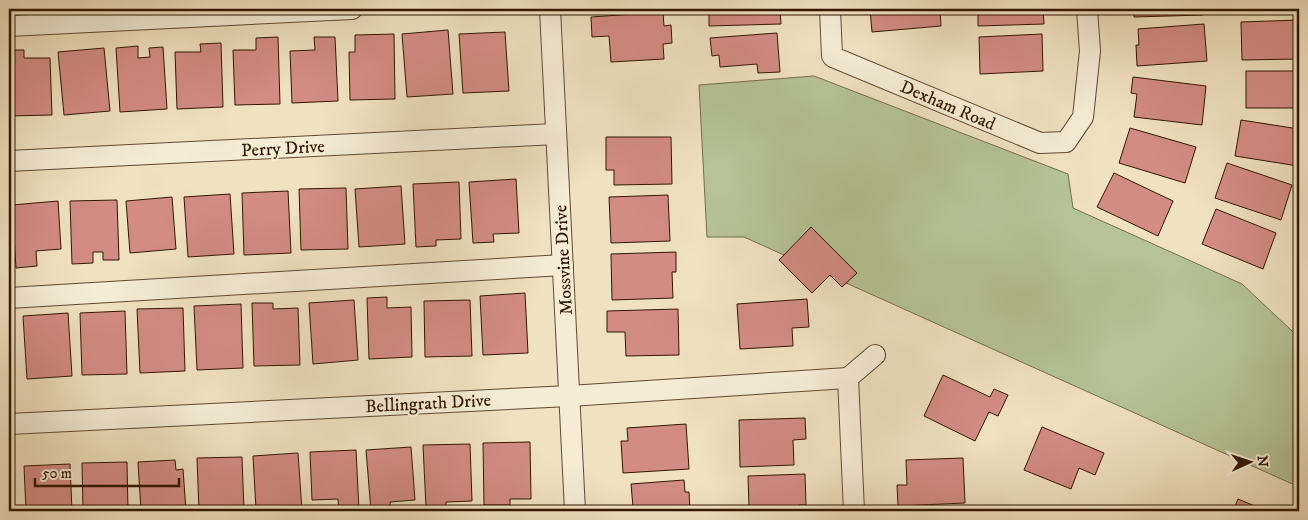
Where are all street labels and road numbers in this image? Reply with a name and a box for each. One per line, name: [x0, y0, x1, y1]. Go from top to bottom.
street label: Dexham Road: [897, 76, 999, 136]
street label: Perry Drive: [241, 136, 325, 162]
street label: Mossvine Drive: [550, 204, 578, 316]
street label: Bellingrath Drive: [365, 390, 492, 418]

